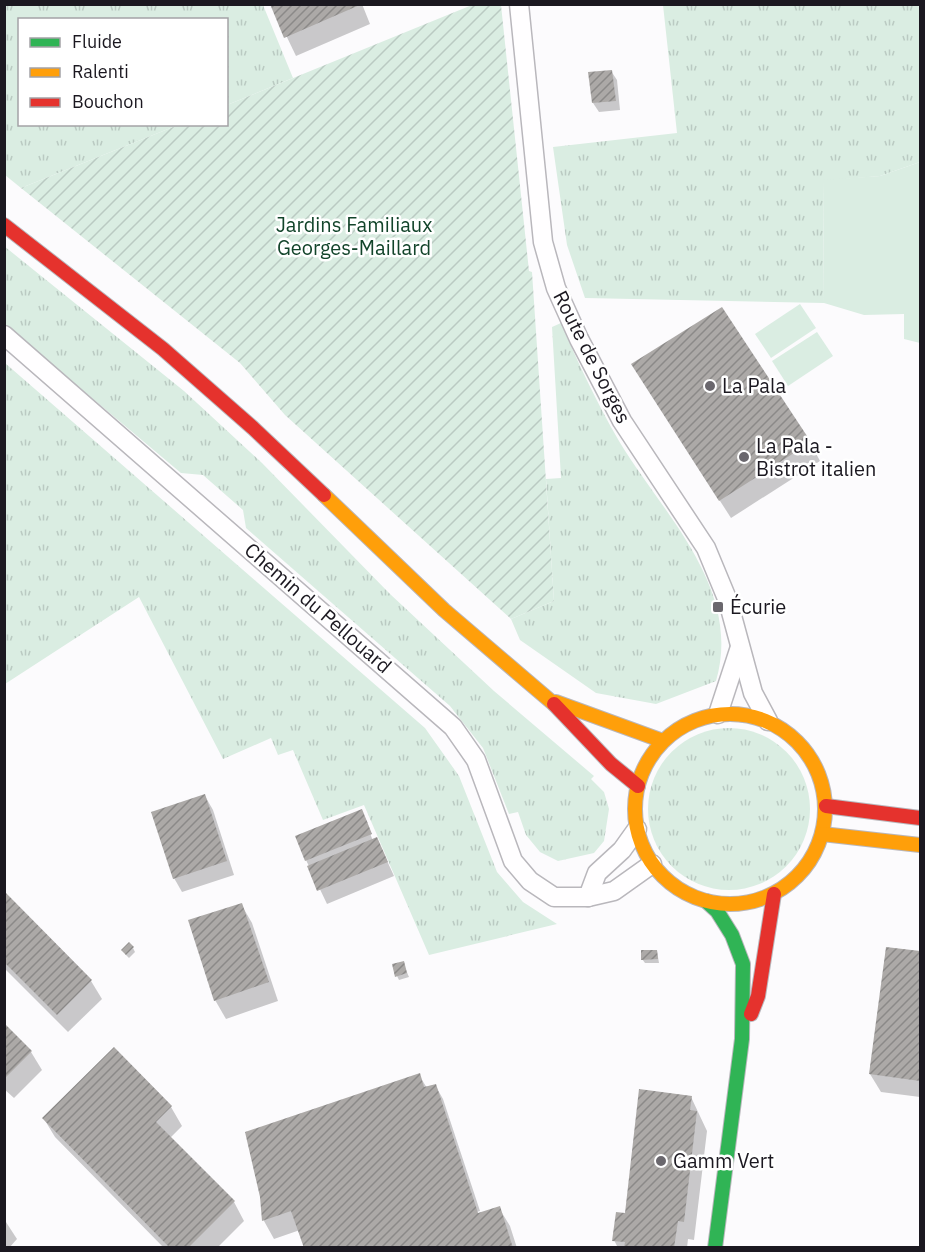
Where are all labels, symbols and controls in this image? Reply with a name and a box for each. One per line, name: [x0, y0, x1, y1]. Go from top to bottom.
legend: [18, 18, 228, 126]
text: Fluide: [72, 30, 122, 53]
text: Ralenti: [72, 60, 129, 83]
text: Bouchon: [72, 90, 144, 113]
park label: Jardins Familiaux Georges-Maillard: [276, 211, 432, 261]
street label: Route de Sorges: [547, 286, 638, 428]
place label: La Pala: [722, 372, 786, 399]
marker: La Pala: [703, 379, 717, 393]
place label: La Pala - Bistrot italien: [756, 432, 876, 482]
marker: La Pala - Bistrot italien: [737, 450, 751, 464]
street label: Chemin du Pellouard: [239, 536, 398, 679]
place label: Écurie: [730, 593, 786, 620]
marker: Écurie: [711, 600, 725, 614]
place label: Gamm Vert: [673, 1147, 774, 1174]
marker: Gamm Vert: [654, 1154, 668, 1168]

